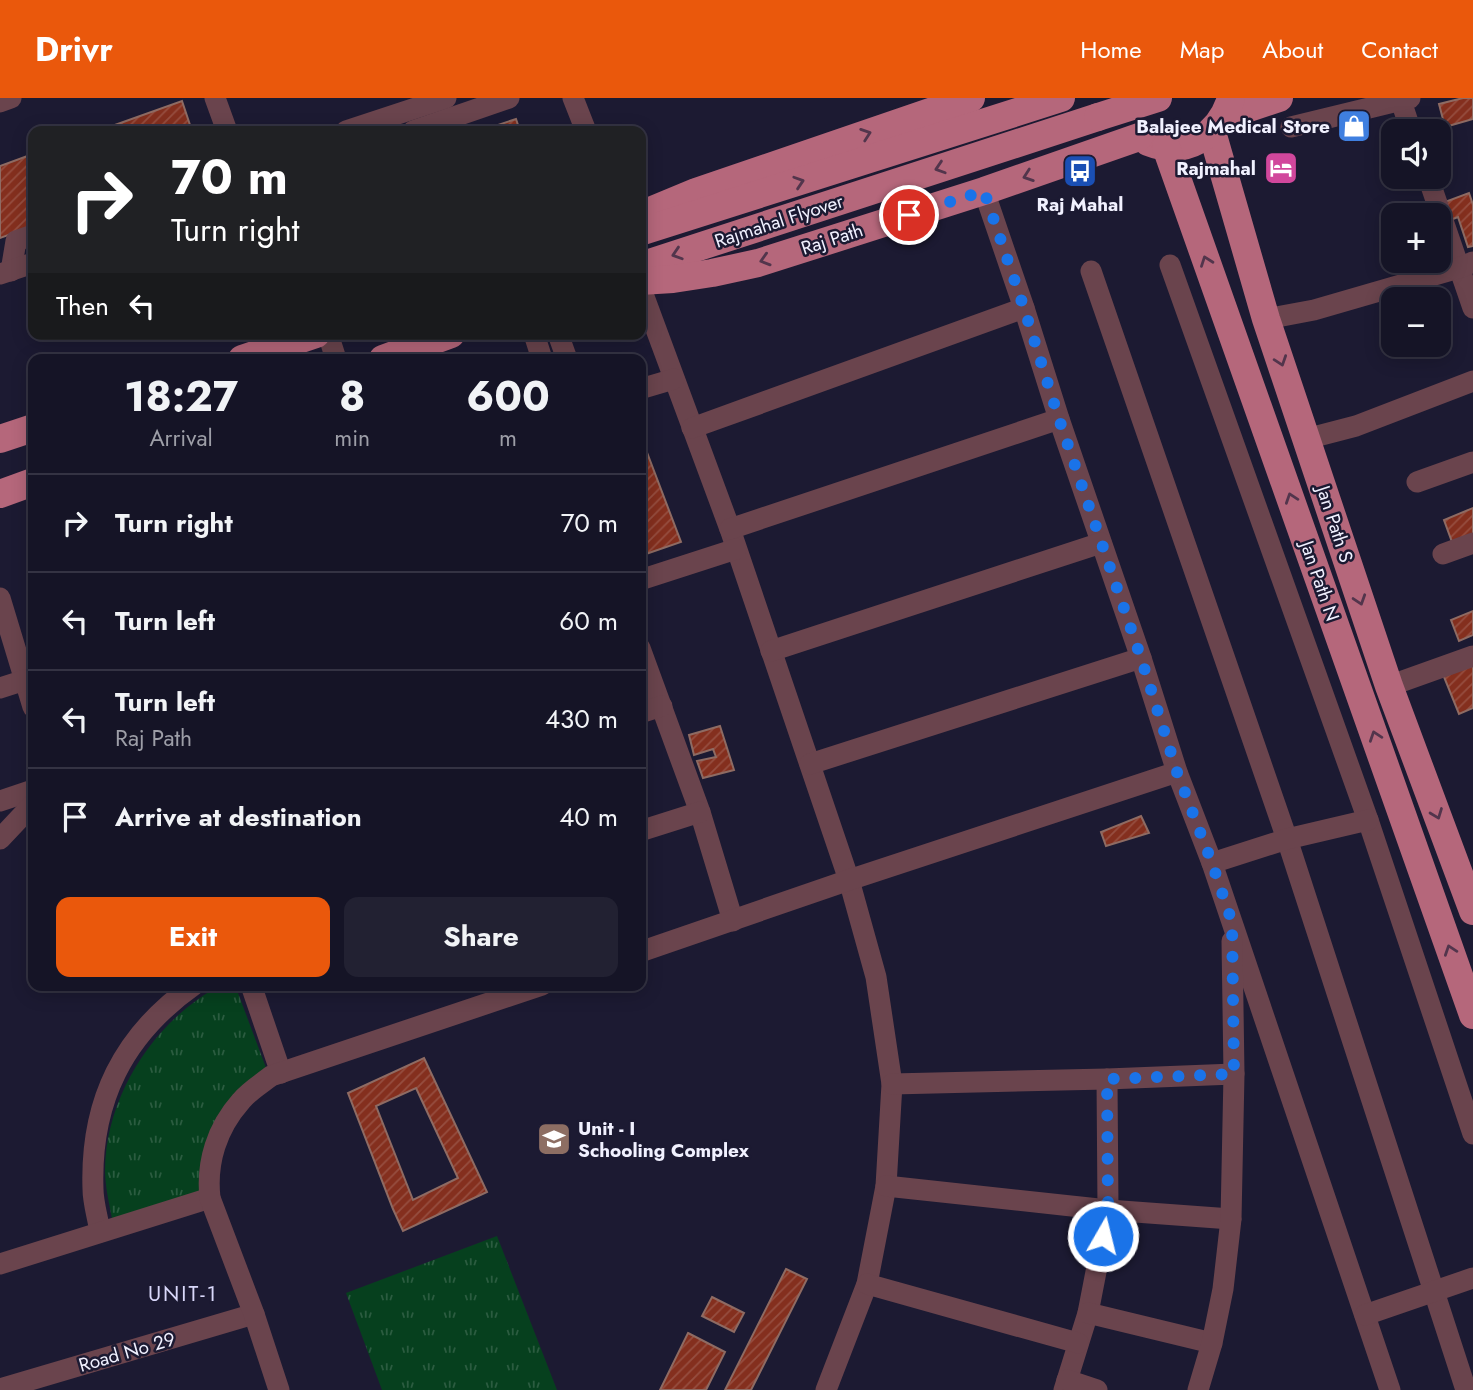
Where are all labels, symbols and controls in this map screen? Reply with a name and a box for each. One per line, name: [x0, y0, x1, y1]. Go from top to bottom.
text: Drivr: [35, 26, 113, 73]
text: Home: [1080, 32, 1142, 67]
text: Map: [1180, 32, 1224, 67]
text: About: [1262, 32, 1323, 67]
text: Contact: [1361, 32, 1438, 67]
shop icon: Balajee Medical Store: [1335, 107, 1373, 145]
place label: Balajee Medical Store: [1136, 113, 1330, 140]
map controls: [1381, 119, 1451, 357]
button: sound: [1381, 119, 1451, 189]
one-way arrow: [860, 128, 872, 142]
text: 70 m: [171, 142, 288, 212]
hotel icon: Rajmahal: [1262, 149, 1300, 187]
bus stop icon: Raj Mahal: [1061, 152, 1099, 190]
icon: right: [56, 154, 147, 245]
place label: Rajmahal: [1176, 155, 1256, 182]
one-way arrow: [935, 160, 947, 175]
one-way arrow: [1022, 168, 1035, 182]
one-way arrow: [793, 175, 805, 190]
pin: [879, 185, 939, 245]
street label: Rajmahal Flyover: [711, 187, 847, 255]
place label: Raj Mahal: [1037, 191, 1123, 218]
icon: arrive: [890, 196, 928, 234]
button: +: [1381, 203, 1451, 273]
text: Turn right: [171, 207, 300, 253]
street label: Raj Path: [798, 216, 866, 262]
one-way arrow: [672, 245, 684, 260]
one-way arrow: [759, 252, 771, 267]
one-way arrow: [1201, 255, 1215, 267]
text: Then: [56, 287, 109, 325]
icon: left: [123, 287, 161, 325]
button: −: [1381, 287, 1451, 357]
one-way arrow: [1272, 355, 1287, 367]
text: 18:27: [124, 366, 238, 427]
text: 8: [339, 366, 365, 427]
text: 600: [466, 366, 550, 427]
text: Arrival: [149, 421, 213, 455]
text: min: [334, 421, 370, 455]
text: m: [499, 421, 517, 455]
street label: Jan Path S: [1309, 479, 1360, 566]
one-way arrow: [1285, 493, 1299, 505]
icon: right: [56, 504, 94, 542]
text: Turn right: [115, 504, 233, 542]
text: 70 m: [561, 504, 618, 542]
street label: Jan Path N: [1293, 534, 1346, 625]
one-way arrow: [1352, 594, 1366, 606]
icon: left: [56, 602, 94, 640]
text: Turn left: [115, 602, 215, 640]
text: 60 m: [559, 602, 618, 640]
text: Turn left: [115, 683, 215, 721]
icon: left: [56, 700, 94, 738]
text: 430 m: [545, 700, 618, 738]
text: Raj Path: [115, 721, 192, 755]
one-way arrow: [1369, 730, 1383, 742]
icon: arrive: [56, 798, 94, 836]
text: Arrive at destination: [115, 798, 362, 836]
text: 40 m: [559, 798, 618, 836]
one-way arrow: [1429, 808, 1443, 820]
button: Exit: [56, 897, 330, 977]
button: Share: [344, 897, 618, 977]
one-way arrow: [1444, 945, 1458, 957]
place label: Unit - I Schooling Complex: [578, 1115, 750, 1164]
school or university icon: Unit - I Schooling Complex: [535, 1120, 573, 1158]
position arrow: [1066, 1199, 1140, 1273]
district label: UNIT-1: [148, 1279, 218, 1309]
street label: Road No 29: [76, 1325, 178, 1379]

